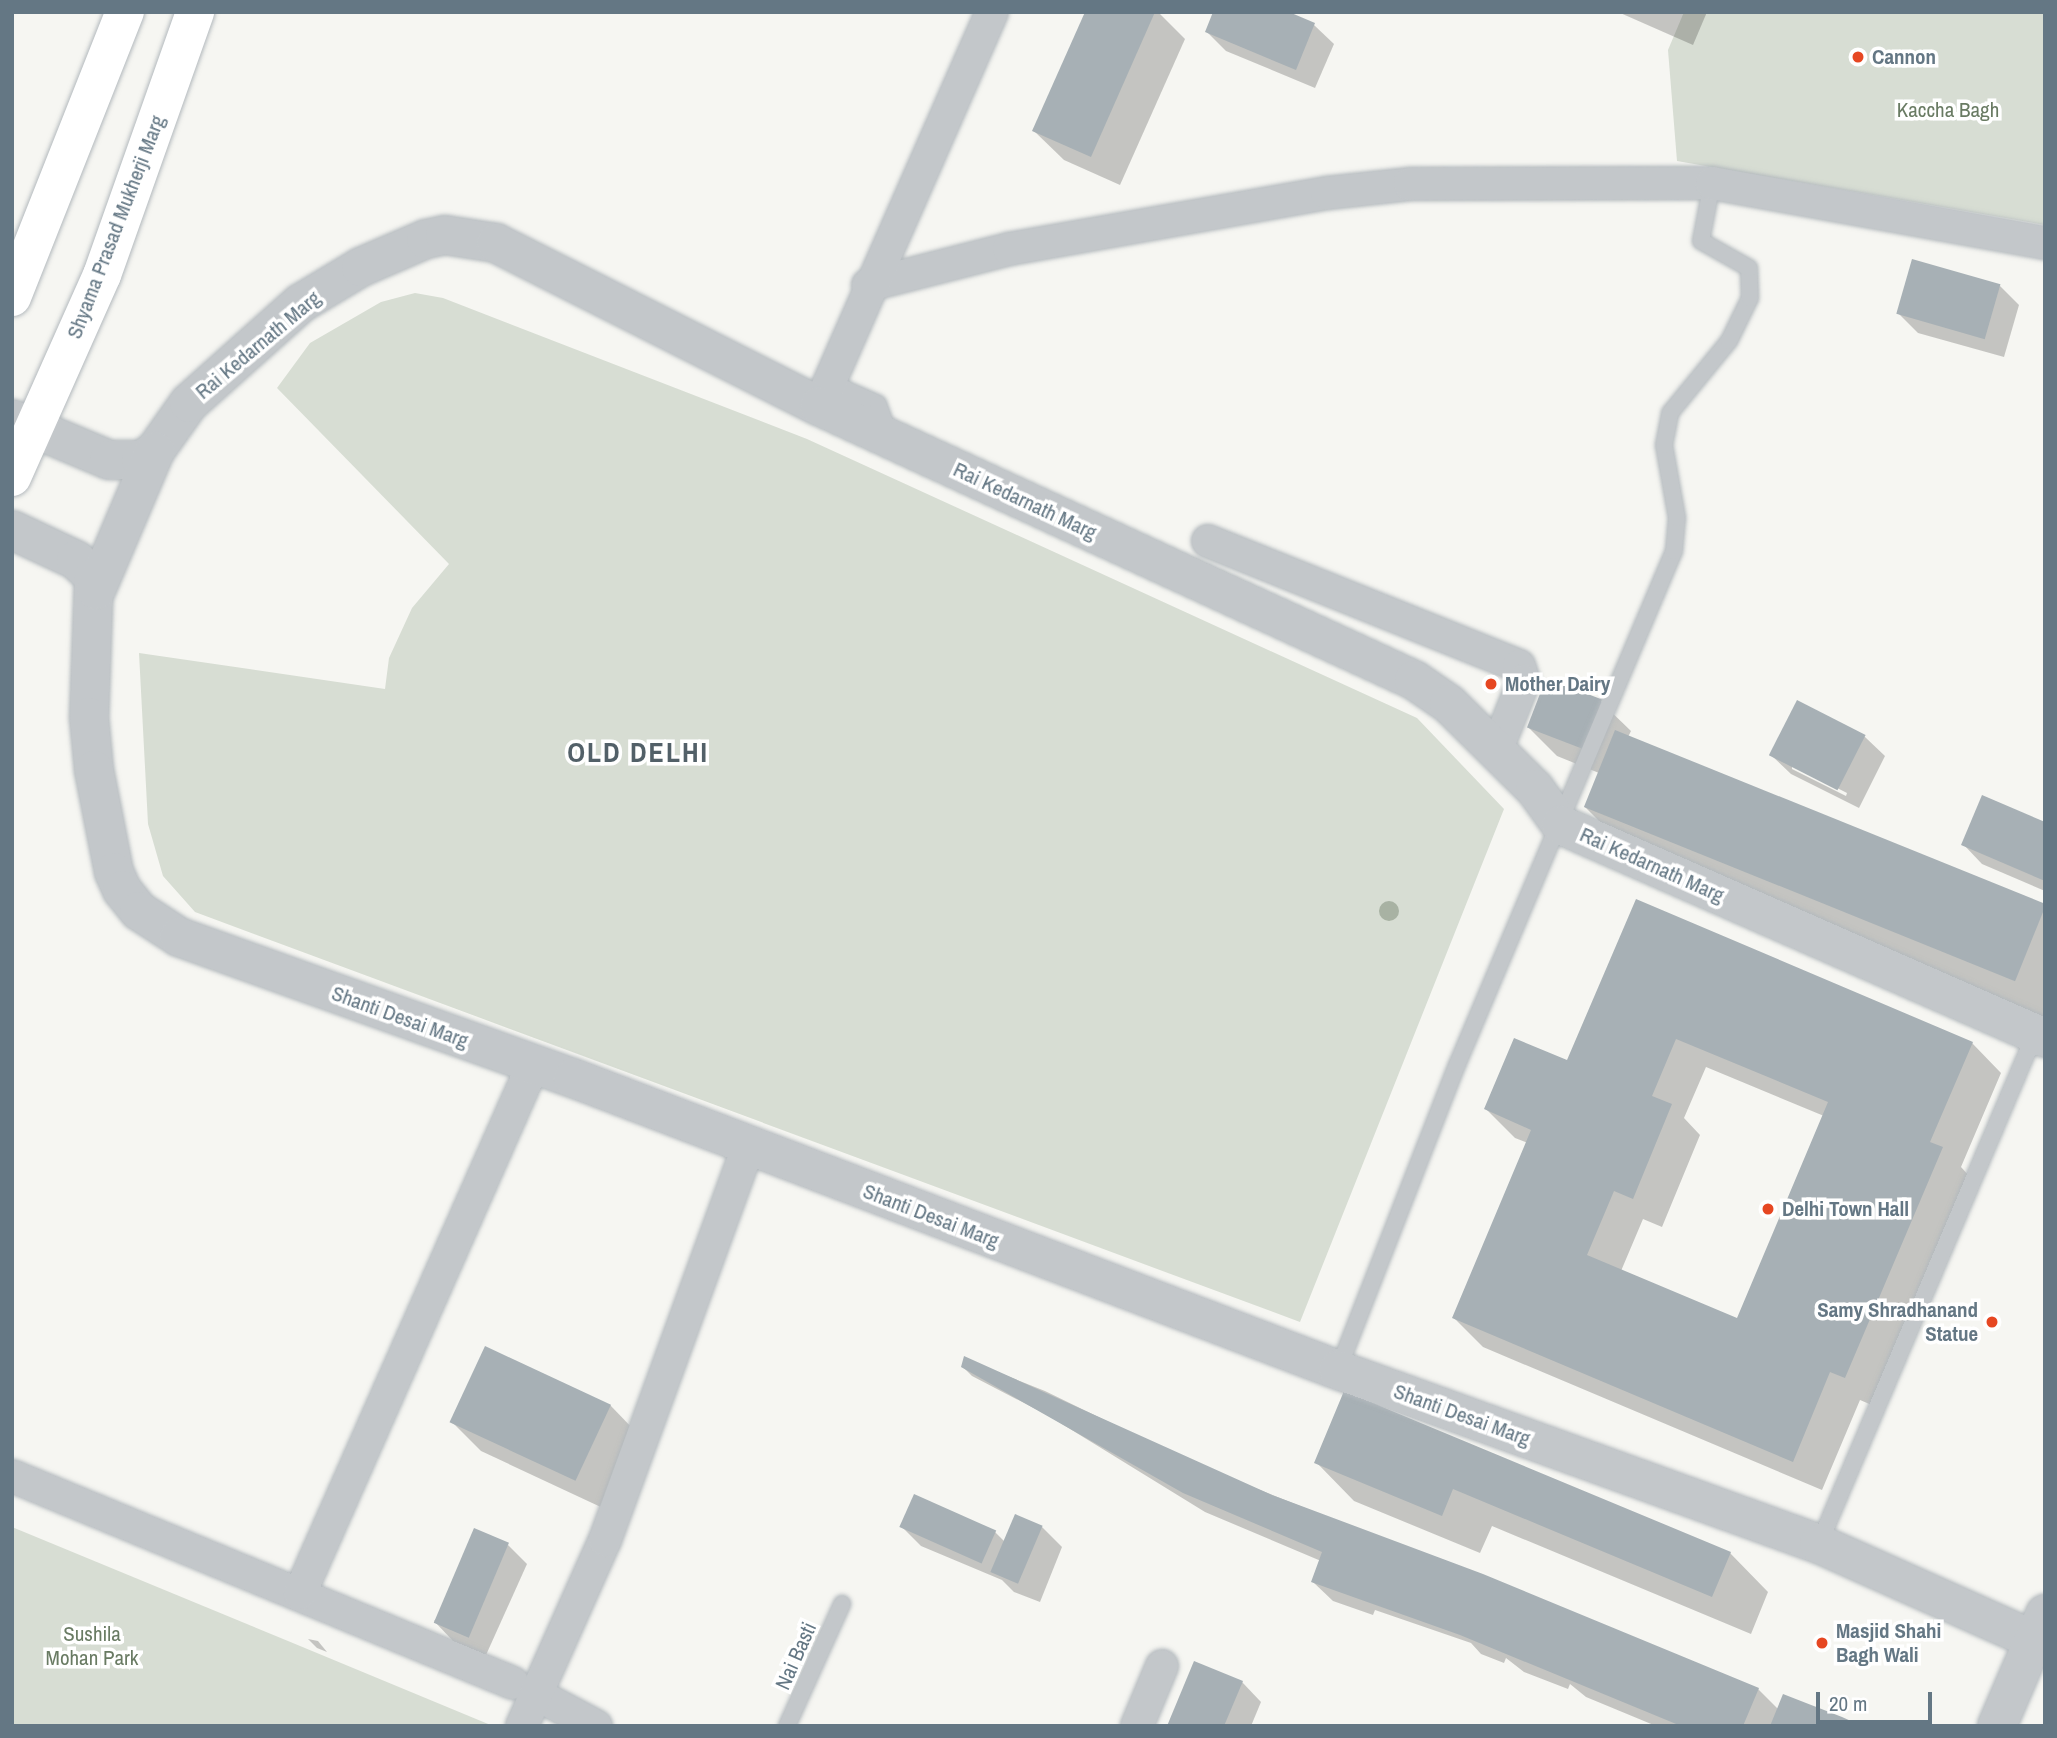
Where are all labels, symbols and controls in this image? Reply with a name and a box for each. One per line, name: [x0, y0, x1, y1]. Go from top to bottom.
place label: Cannon: [1872, 44, 1936, 70]
marker: Cannon: [1850, 49, 1866, 65]
park label: Kaccha Bagh: [1897, 97, 1999, 123]
street label: Shyama Prasad Mukherji Marg: [62, 112, 170, 342]
street label: Rai Kedarnath Marg: [191, 286, 325, 404]
street label: Rai Kedarnath Marg: [949, 457, 1101, 545]
place label: Mother Dairy: [1505, 671, 1610, 697]
marker: Mother Dairy: [1483, 676, 1499, 692]
district label: OLD DELHI: [568, 735, 708, 769]
street label: Rai Kedarnath Marg: [1576, 822, 1728, 908]
street label: Shanti Desai Marg: [328, 981, 472, 1053]
street label: Shanti Desai Marg: [859, 1179, 1003, 1253]
place label: Delhi Town Hall: [1782, 1196, 1909, 1222]
marker: Delhi Town Hall: [1760, 1201, 1776, 1217]
place label: Samy Shradhanand Statue: [1817, 1297, 1978, 1347]
marker: Samy Shradhanand Statue: [1984, 1314, 2000, 1330]
street label: Shanti Desai Marg: [1390, 1379, 1534, 1451]
place label: Masjid Shahi Bagh Wali: [1836, 1618, 1941, 1668]
street label: Nai Basti: [770, 1619, 822, 1693]
park label: Sushila Mohan Park: [46, 1621, 138, 1671]
marker: Masjid Shahi Bagh Wali: [1814, 1635, 1830, 1651]
scale bar: [1819, 1678, 1934, 1722]
text: 20 m: [1829, 1689, 1867, 1718]

